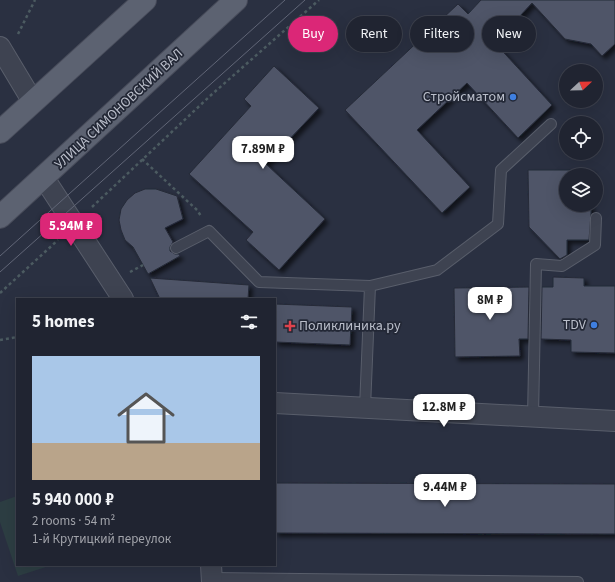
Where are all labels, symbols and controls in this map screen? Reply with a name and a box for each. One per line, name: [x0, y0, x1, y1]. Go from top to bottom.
chip: Buy: [288, 16, 338, 52]
chip: Rent: [346, 16, 402, 52]
chip: Filters: [410, 16, 474, 52]
chip: New: [482, 16, 536, 52]
street label: УЛИЦА СИМОНОВСКИЙ ВАЛ: [50, 44, 188, 174]
north arrow: [559, 64, 603, 108]
map controls: [559, 64, 603, 212]
place label: Стройсматом: [423, 87, 505, 107]
marker: Стройсматом: [508, 92, 518, 102]
button: locate: [559, 116, 603, 160]
pin: 7.89M ₽: [226, 136, 300, 170]
text: 7.89M ₽: [241, 140, 285, 158]
button: layers: [559, 168, 603, 212]
pin: 5.94M ₽: [34, 213, 108, 247]
text: 5.94M ₽: [49, 217, 93, 235]
pin: 8M ₽: [466, 287, 514, 321]
text: 8M ₽: [477, 291, 503, 309]
text: 5 homes: [32, 310, 94, 334]
icon: filters: [238, 311, 260, 333]
place label: TDV: [563, 315, 587, 335]
place label: Поликлиника.ру: [299, 316, 401, 336]
marker: Поликлиника.ру: [284, 320, 296, 332]
marker: TDV: [589, 320, 599, 330]
icon: home: [110, 382, 182, 454]
pin: 12.8M ₽: [407, 394, 481, 428]
text: 12.8M ₽: [422, 398, 466, 416]
pin: 9.44M ₽: [408, 474, 482, 508]
text: 9.44M ₽: [423, 478, 467, 496]
text: 5 940 000 ₽: [32, 488, 114, 512]
text: 2 rooms · 54 m²: [32, 512, 115, 530]
text: 1-й Крутицкий переулок: [32, 530, 171, 548]

